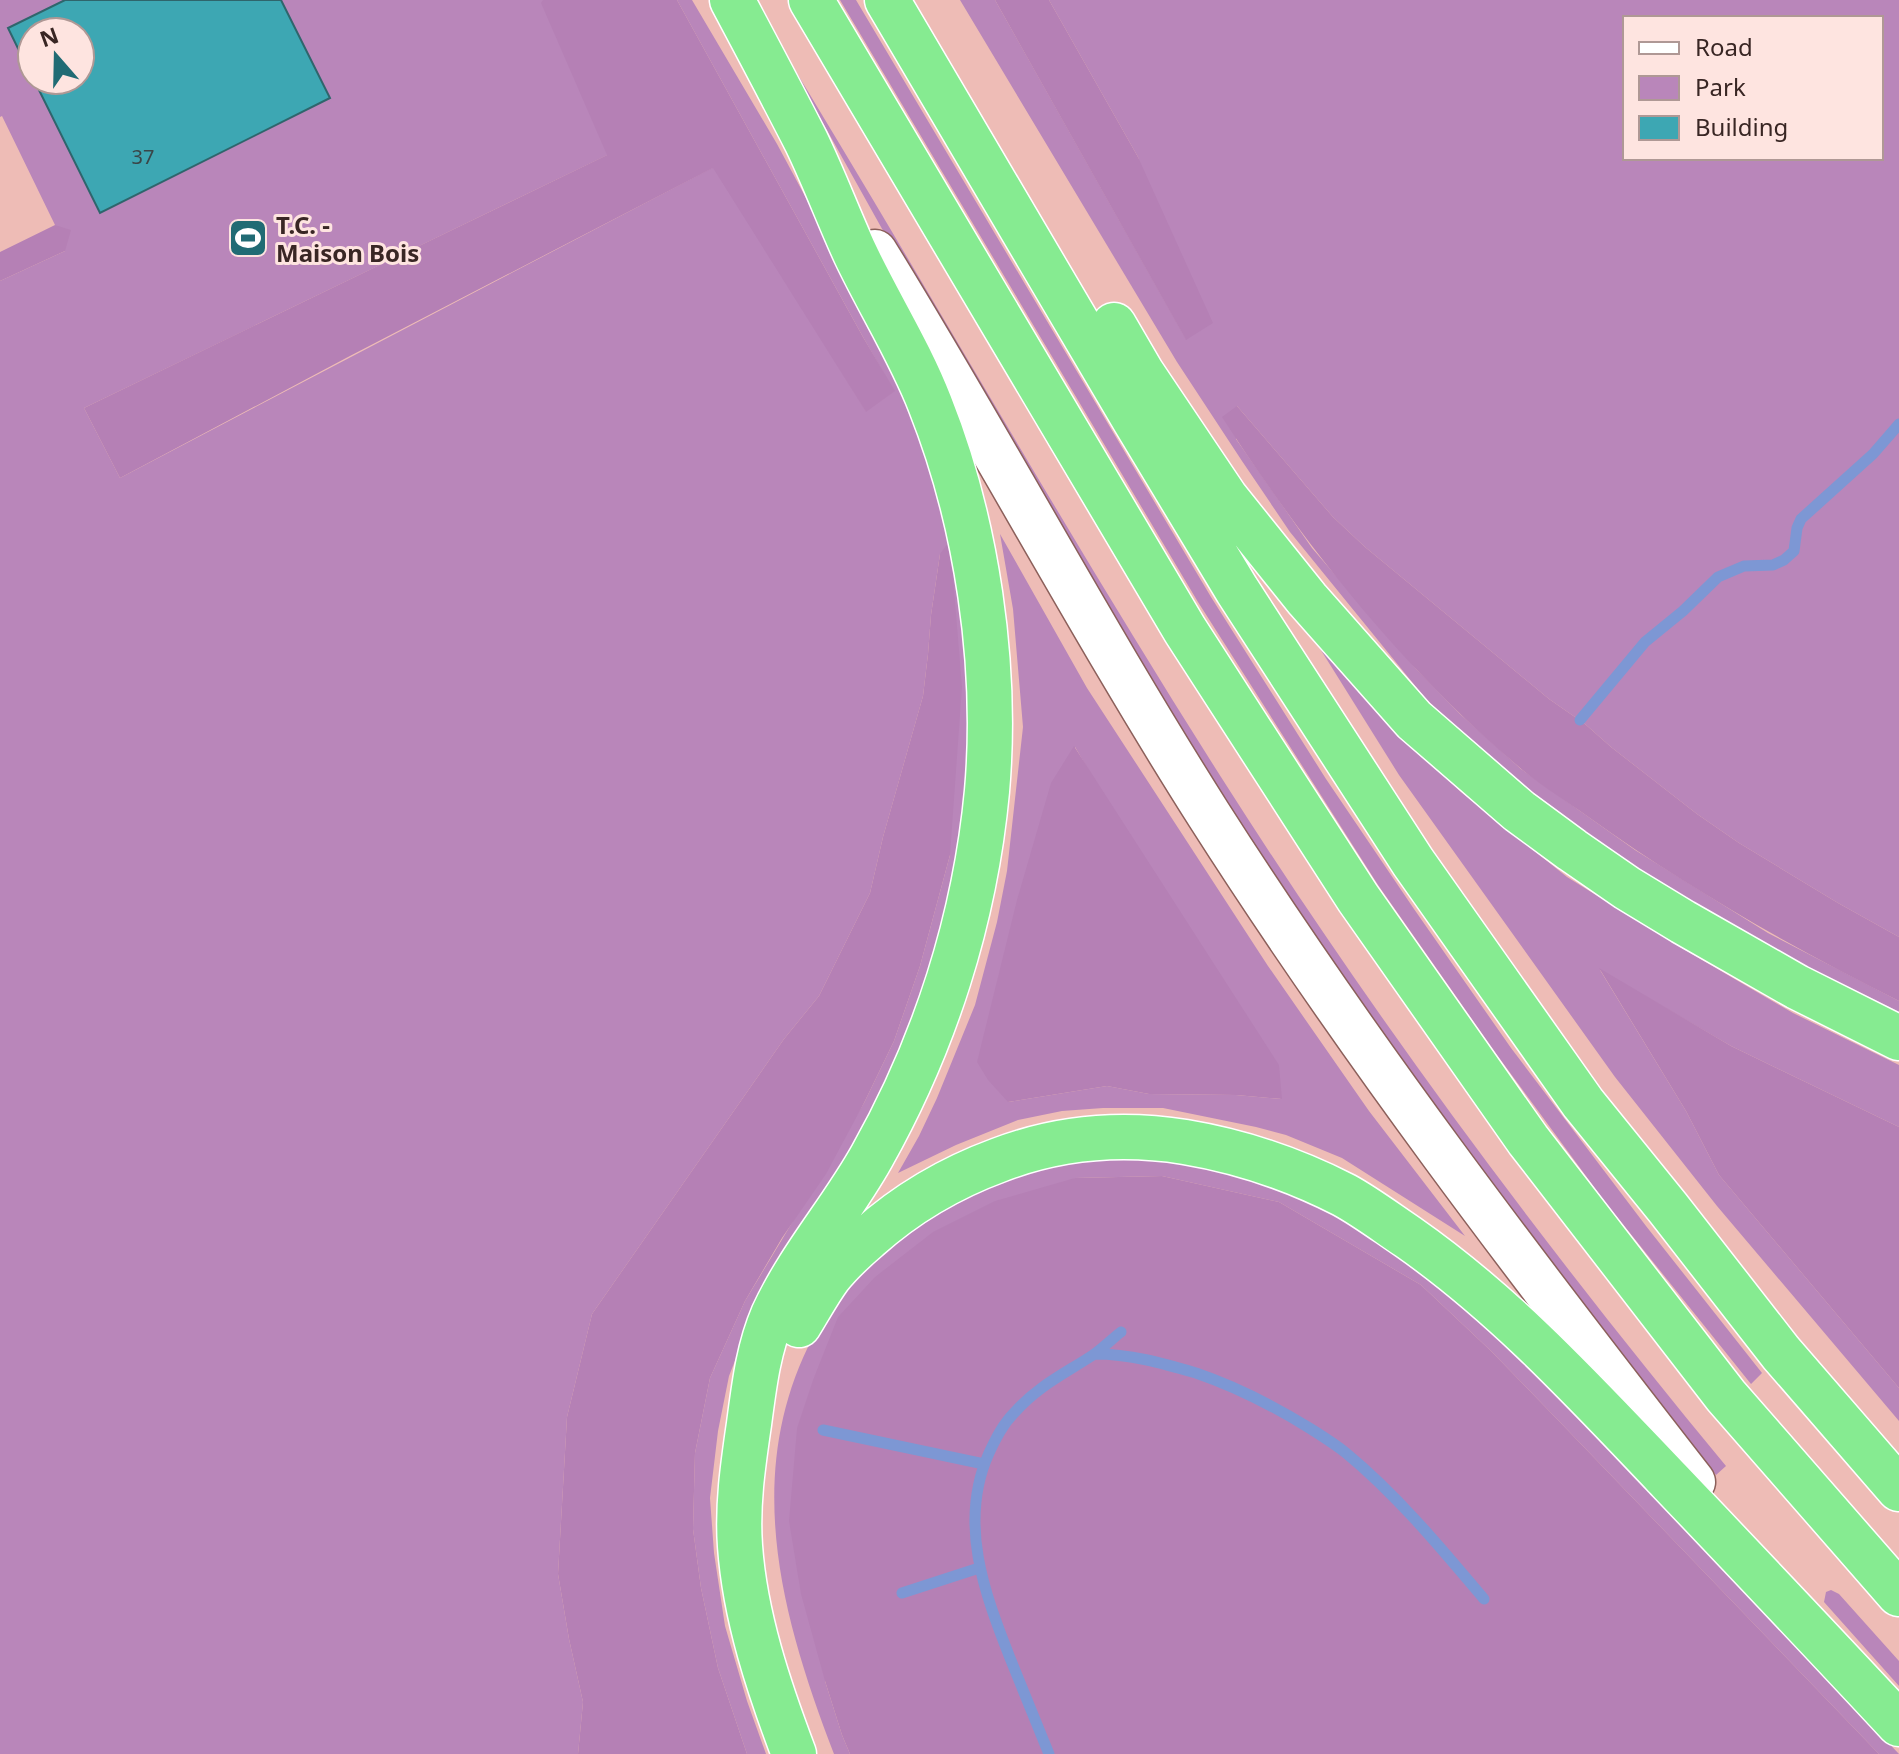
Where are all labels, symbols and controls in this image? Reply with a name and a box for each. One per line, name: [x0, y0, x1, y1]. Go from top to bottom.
north arrow: [16, 16, 96, 96]
legend: [1623, 16, 1883, 160]
text: N: [35, 19, 62, 53]
text: Road: [1695, 30, 1753, 63]
text: Park: [1695, 70, 1746, 103]
text: Building: [1695, 110, 1788, 143]
house number: 37: [132, 143, 154, 170]
place label: T.C. - Maison Bois: [276, 208, 419, 269]
sports icon: T.C. - Maison Bois: [227, 217, 269, 259]

